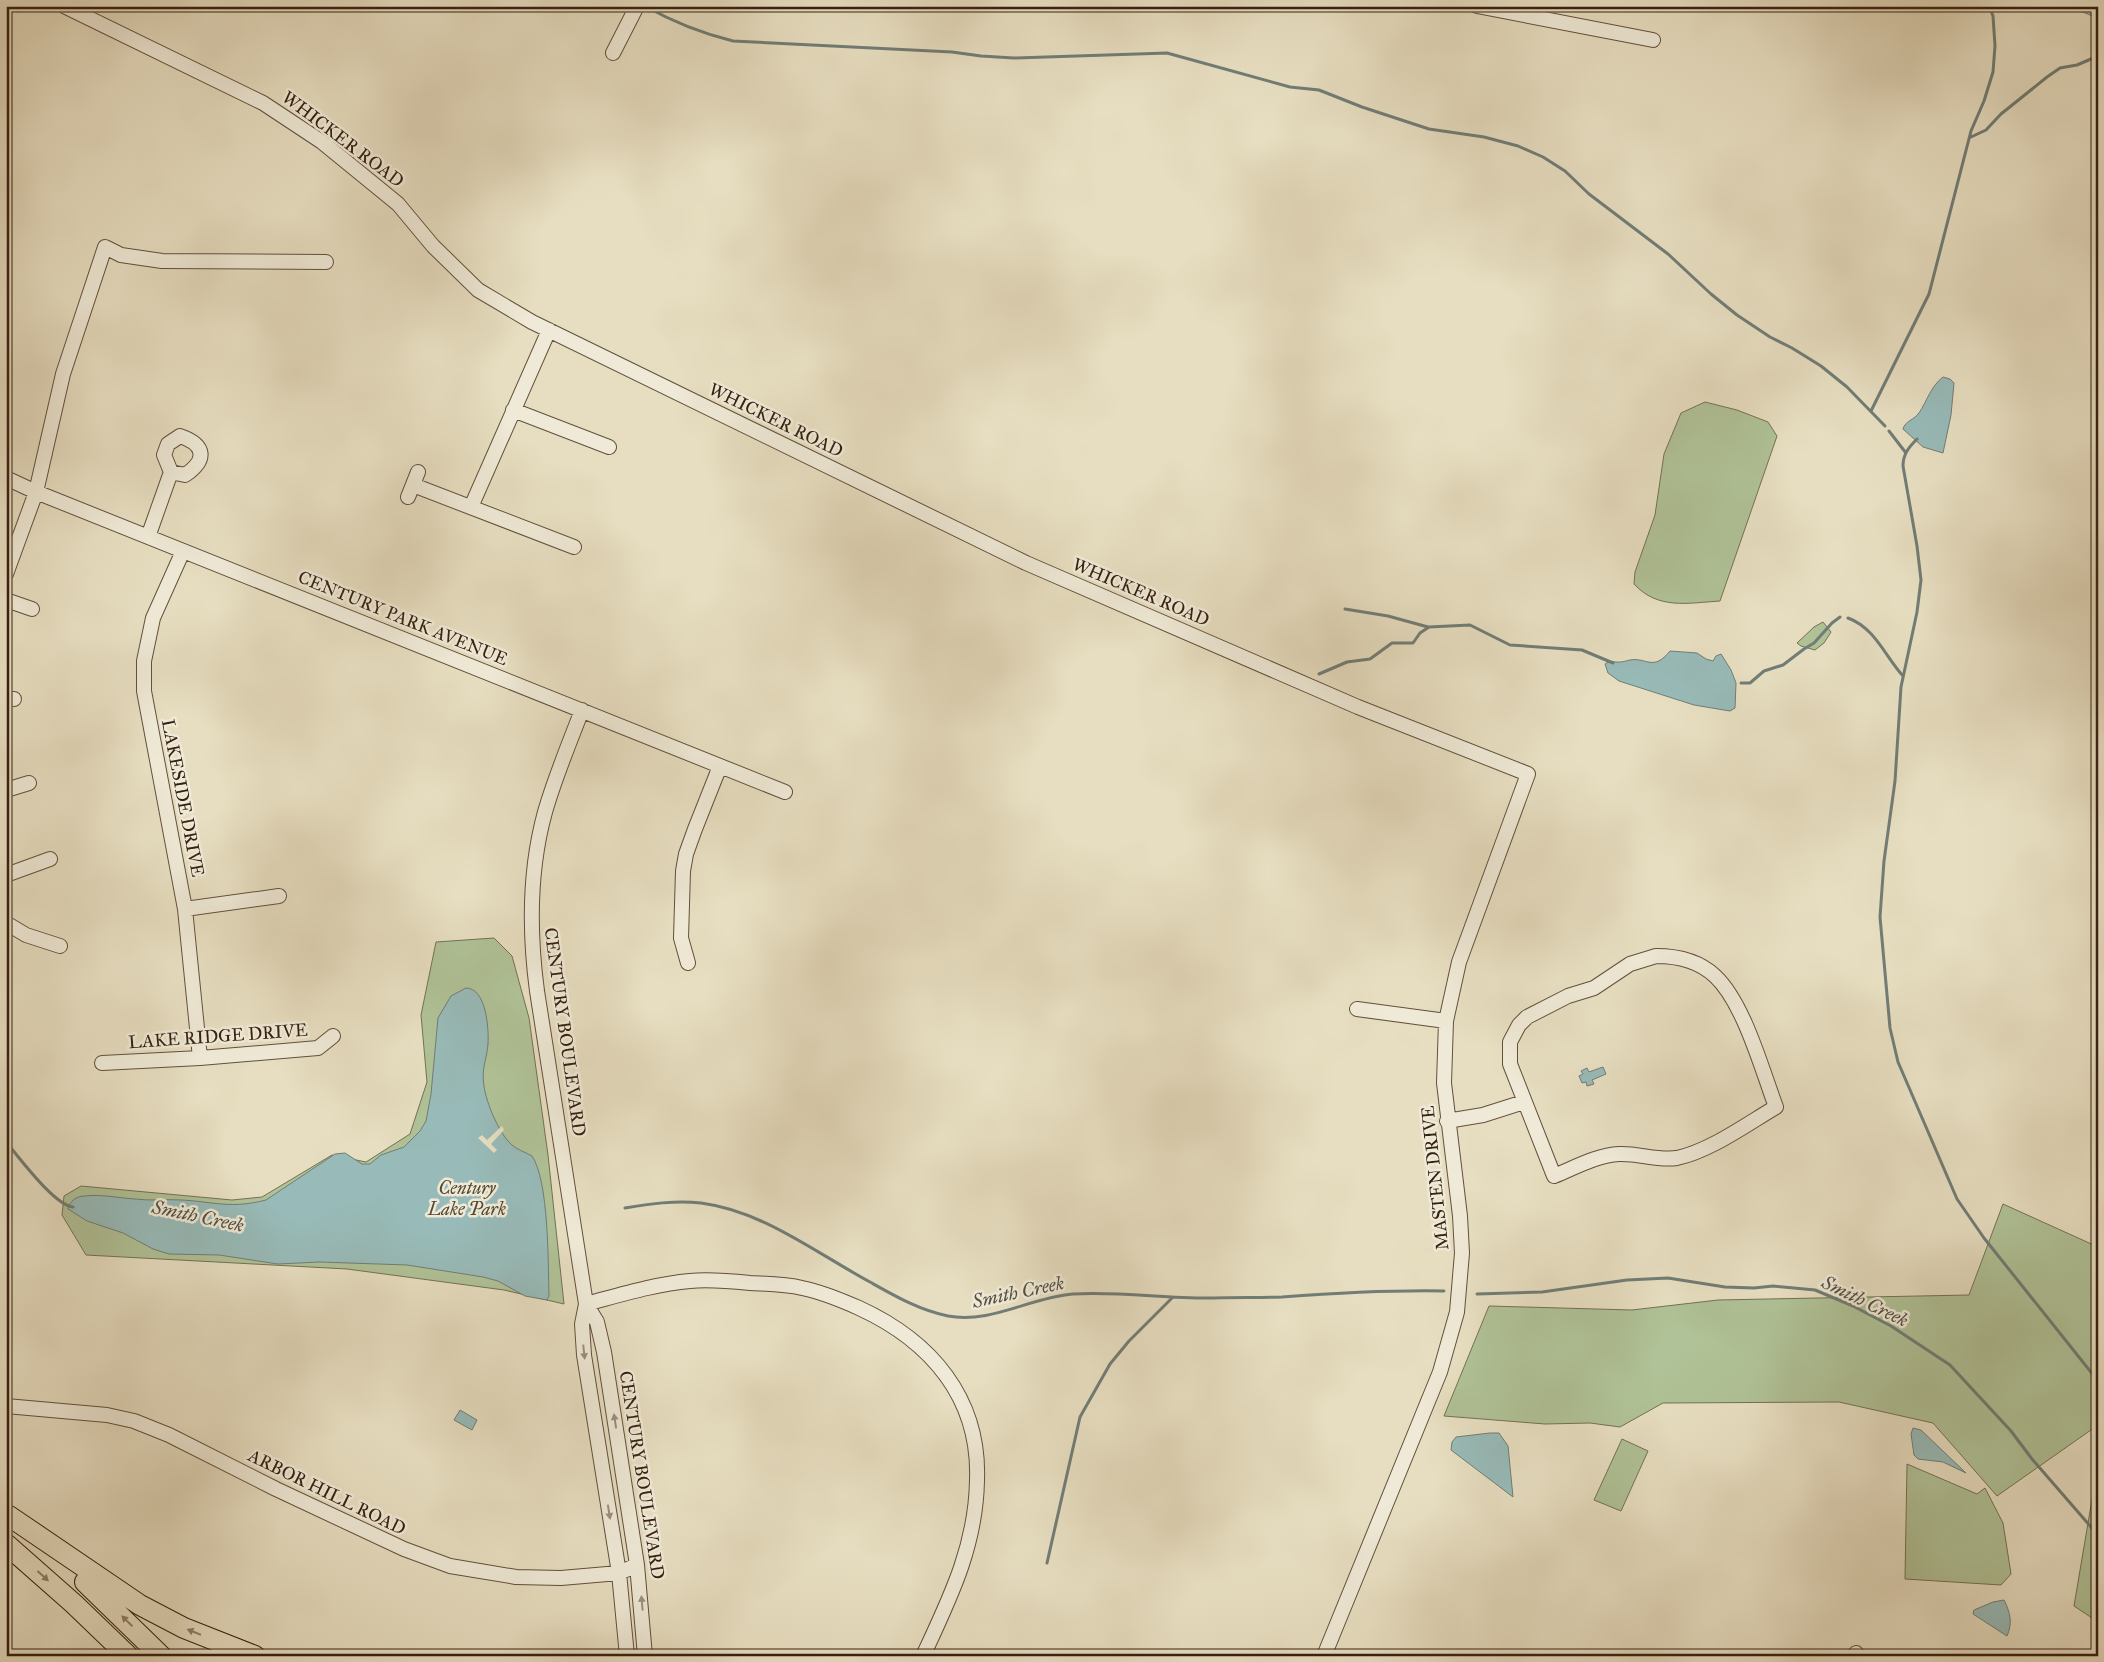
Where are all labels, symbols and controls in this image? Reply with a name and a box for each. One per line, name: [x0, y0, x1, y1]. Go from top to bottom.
street label: WHICKER ROAD: [278, 86, 408, 192]
street label: WHICKER ROAD: [705, 378, 847, 462]
street label: WHICKER ROAD: [1069, 553, 1213, 631]
street label: CENTURY PARK AVENUE: [295, 566, 511, 670]
street label: LAKESIDE DRIVE: [157, 717, 209, 879]
street label: CENTURY BOULEVARD: [539, 926, 591, 1138]
street label: LAKE RIDGE DRIVE: [128, 1019, 309, 1053]
street label: MASTEN DRIVE: [1416, 1105, 1454, 1251]
park label: Century Lake Park: [427, 1177, 506, 1220]
water label: Smith Creek: [149, 1195, 247, 1237]
water label: Smith Creek: [1817, 1270, 1912, 1332]
water label: Smith Creek: [969, 1271, 1067, 1313]
one-way arrow: [580, 1344, 588, 1360]
street label: CENTURY BOULEVARD: [615, 1369, 669, 1581]
one-way arrow: [610, 1412, 618, 1428]
street label: ARBOR HILL ROAD: [244, 1444, 409, 1540]
one-way arrow: [605, 1505, 613, 1521]
one-way arrow: [37, 1570, 49, 1582]
one-way arrow: [637, 1595, 645, 1611]
one-way arrow: [121, 1615, 133, 1627]
one-way arrow: [187, 1627, 201, 1635]

